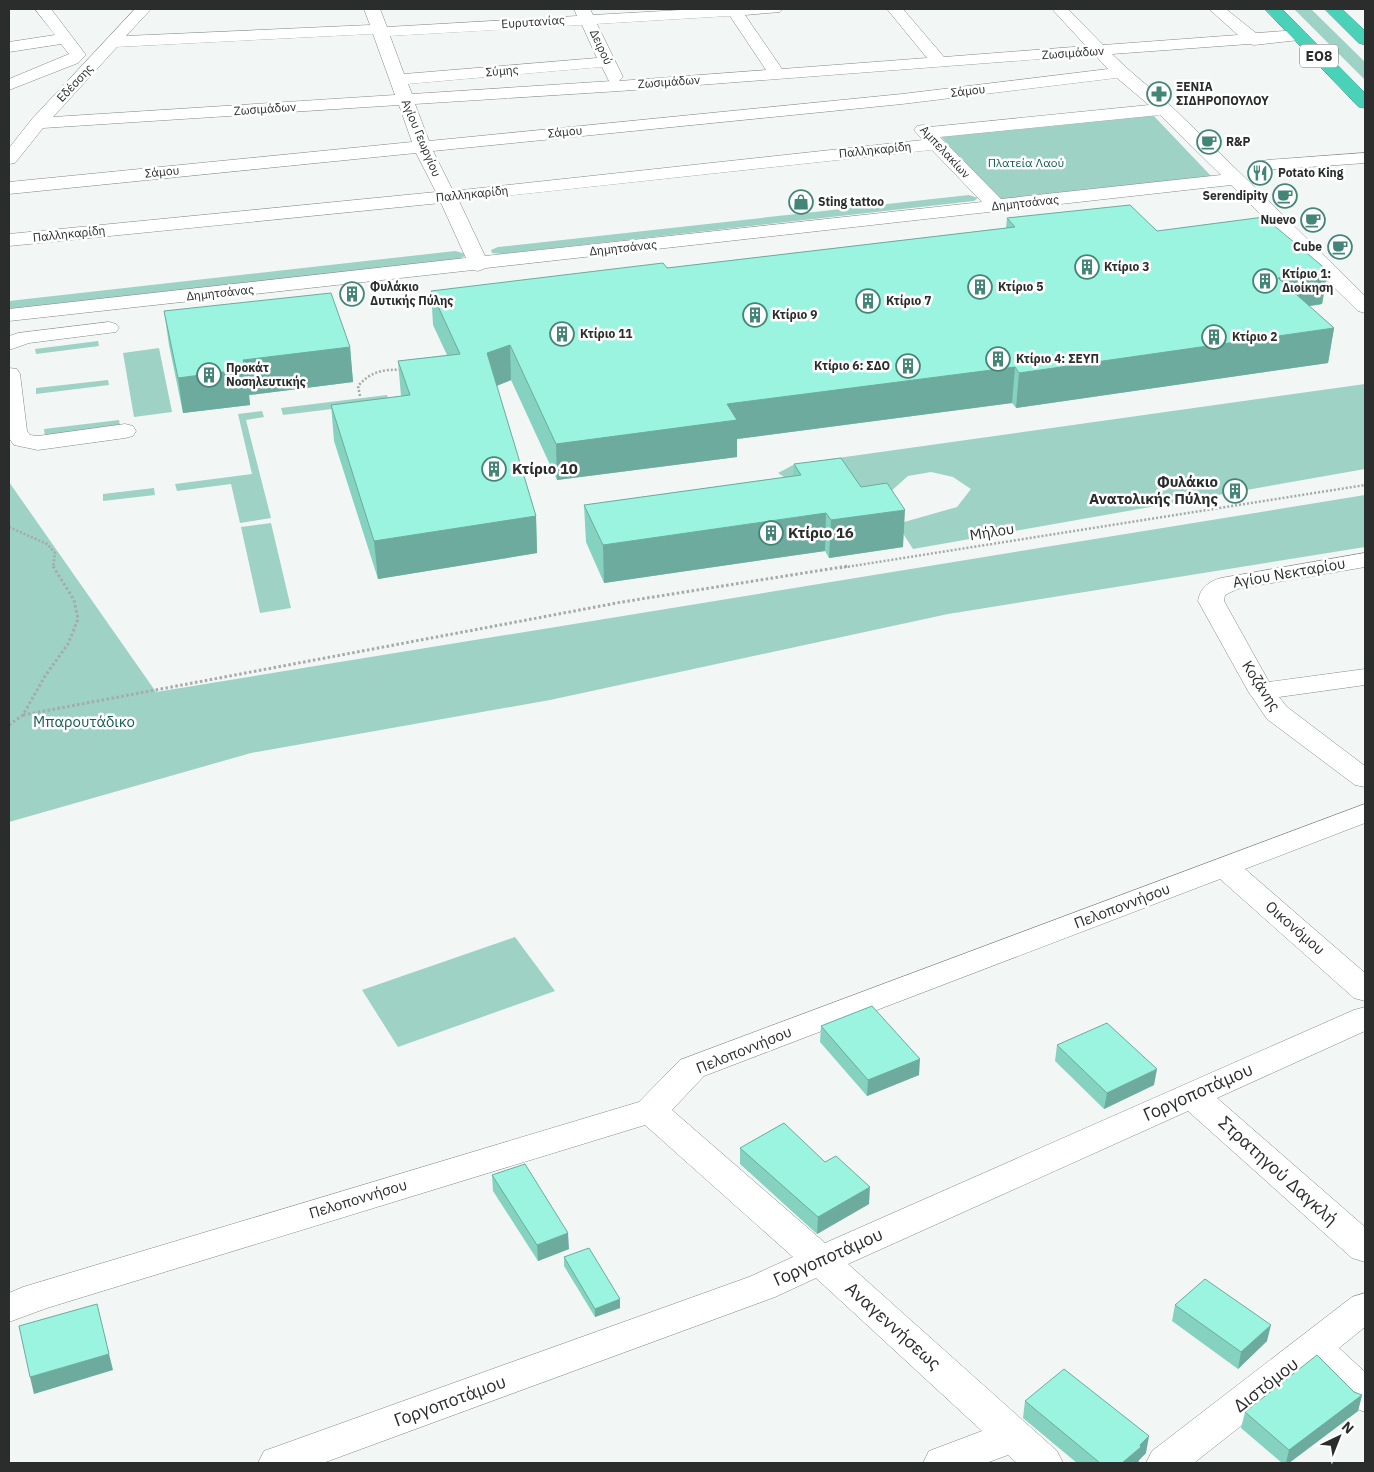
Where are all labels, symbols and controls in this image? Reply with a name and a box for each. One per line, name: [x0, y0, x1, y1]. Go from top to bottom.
street label: Ευρυτανίας: [501, 12, 565, 31]
street label: Δειρού: [587, 27, 616, 67]
street label: Ζωσιμάδων: [1041, 43, 1105, 62]
road number: ΕΟ8: [1300, 44, 1338, 68]
street label: Εδέσσης: [53, 60, 96, 105]
street label: Σύμης: [485, 62, 519, 79]
street label: Ζωσιμάδων: [637, 72, 701, 91]
place label: ΞΕΝΙΑ ΣΙΔΗΡΟΠΟΥΛΟΥ: [1176, 79, 1269, 108]
street label: Σάμου: [950, 81, 986, 100]
pharmacy icon: ΞΕΝΙΑ ΣΙΔΗΡΟΠΟΥΛΟΥ: [1146, 81, 1172, 107]
street label: Αγίου Γεωργίου: [398, 97, 445, 179]
street label: Ζωσιμάδων: [233, 99, 297, 118]
street label: Σάμου: [547, 122, 583, 141]
street label: Αμπελακίων: [917, 122, 974, 181]
cafe icon: R&P: [1196, 129, 1222, 155]
place label: R&P: [1226, 134, 1250, 149]
street label: Παλληκαρίδη: [838, 138, 912, 161]
park label: Πλατεία Λαού: [988, 155, 1064, 170]
restaurant icon: Potato King: [1247, 160, 1273, 186]
street label: Σάμου: [144, 162, 180, 181]
place label: Potato King: [1278, 165, 1344, 180]
street label: Παλληκαρίδη: [435, 182, 509, 205]
cafe icon: Serendipity: [1272, 183, 1298, 209]
place label: Serendipity: [1203, 188, 1269, 203]
shop icon: Sting tattoo: [788, 189, 814, 215]
street label: Δημητσάνας: [990, 191, 1060, 214]
place label: Sting tattoo: [818, 194, 884, 209]
cafe icon: Nuevo: [1300, 207, 1326, 233]
place label: Nuevo: [1260, 212, 1296, 227]
street label: Παλληκαρίδη: [32, 222, 106, 245]
cafe icon: Cube: [1327, 234, 1353, 260]
street label: Δημητσάνας: [588, 236, 658, 259]
place label: Cube: [1293, 239, 1322, 254]
building icon: Κτίριο 3: [1074, 254, 1100, 280]
place label: Κτίριο 3: [1104, 259, 1149, 274]
place label: Κτίριο 1: Διοίκηση: [1282, 266, 1333, 295]
building icon: Κτίριο 1: Διοίκηση: [1252, 268, 1278, 294]
building icon: Κτίριο 5: [967, 274, 993, 300]
place label: Φυλάκιο Δυτικής Πύλης: [370, 279, 453, 308]
place label: Κτίριο 5: [998, 279, 1043, 294]
street label: Δημητσάνας: [185, 281, 255, 304]
building icon: Φυλάκιο Δυτικής Πύλης: [339, 281, 365, 307]
building icon: Κτίριο 7: [855, 288, 881, 314]
place label: Κτίριο 7: [886, 293, 931, 308]
building icon: Κτίριο 9: [742, 302, 768, 328]
place label: Κτίριο 9: [772, 307, 817, 322]
building icon: Κτίριο 11: [549, 321, 575, 347]
building icon: Κτίριο 2: [1201, 324, 1227, 350]
place label: Κτίριο 11: [580, 326, 633, 341]
place label: Κτίριο 2: [1232, 329, 1277, 344]
building icon: Κτίριο 4: ΣΕΥΠ: [985, 346, 1011, 372]
place label: Κτίριο 4: ΣΕΥΠ: [1016, 351, 1099, 366]
building icon: Κτίριο 6: ΣΔΟ: [895, 353, 921, 379]
place label: Κτίριο 6: ΣΔΟ: [814, 358, 890, 373]
place label: Προκάτ Νοσηλευτικής: [226, 360, 306, 389]
building icon: Προκάτ Νοσηλευτικής: [196, 362, 222, 388]
building icon: Κτίριο 10: [481, 456, 507, 482]
place label: Κτίριο 10: [512, 459, 578, 478]
place label: Φυλάκιο Ανατολικής Πύλης: [1089, 472, 1218, 508]
building icon: Φυλάκιο Ανατολικής Πύλης: [1222, 478, 1248, 504]
street label: Μήλου: [968, 519, 1016, 544]
building icon: Κτίριο 16: [758, 520, 784, 546]
place label: Κτίριο 16: [788, 523, 854, 542]
street label: Αγίου Νεκταρίου: [1231, 553, 1347, 592]
street label: Κοζάνης: [1238, 657, 1285, 715]
park label: Μπαρουτάδικο: [33, 712, 135, 731]
street label: Πελοποννήσου: [1071, 878, 1173, 933]
street label: Οικονόμου: [1262, 897, 1329, 959]
street label: Πελοποννήσου: [693, 1022, 794, 1077]
street label: Γοργοποτάμου: [1139, 1057, 1256, 1126]
street label: Στρατηγού Δαγκλή: [1214, 1111, 1343, 1230]
street label: Πελοποννήσου: [307, 1175, 409, 1222]
street label: Γοργοποτάμου: [769, 1222, 886, 1291]
street label: Αναγεννήσεως: [841, 1277, 946, 1375]
street label: Διστόμου: [1228, 1352, 1303, 1417]
street label: Γοργοποτάμου: [391, 1370, 509, 1431]
north arrow: [1314, 1412, 1364, 1462]
text: N: [1338, 1417, 1358, 1438]

